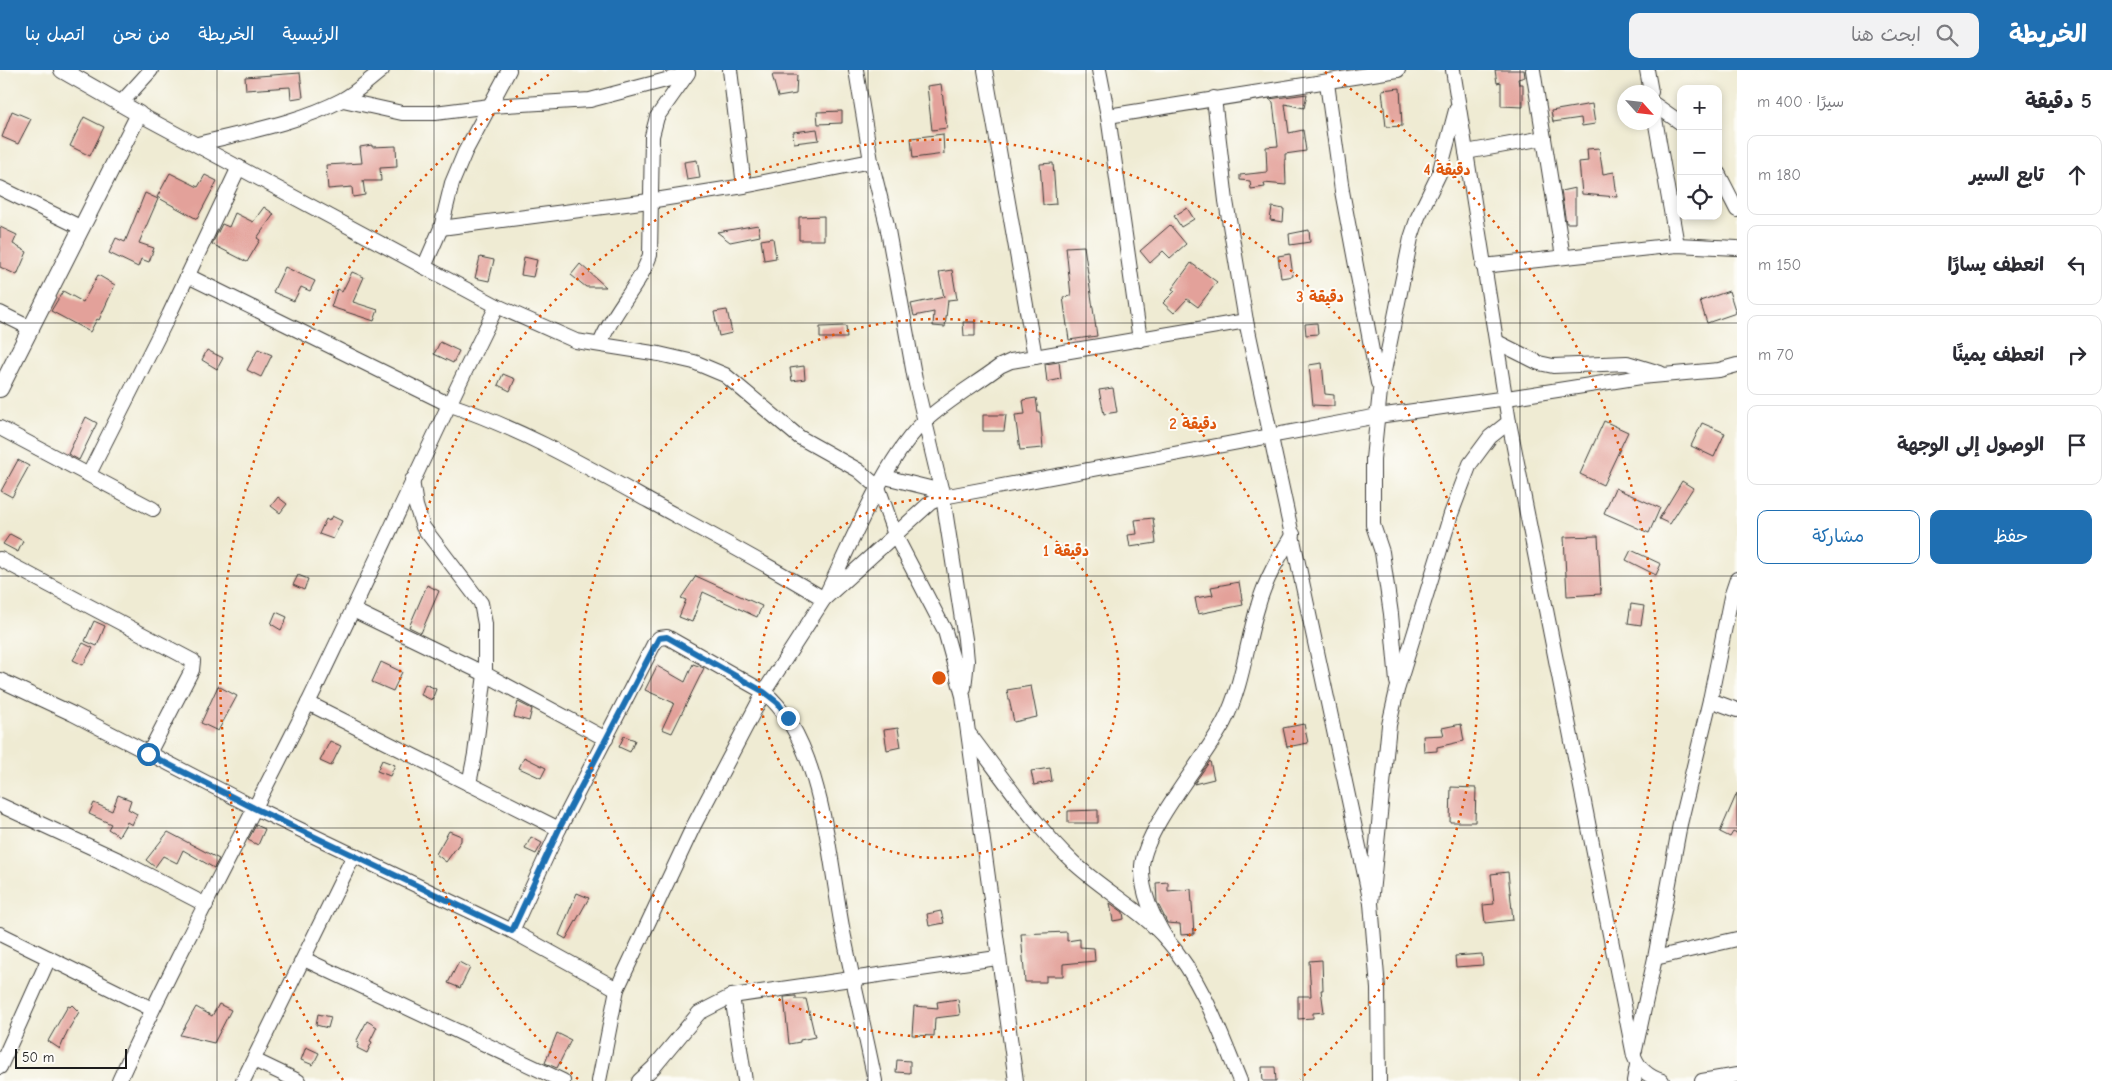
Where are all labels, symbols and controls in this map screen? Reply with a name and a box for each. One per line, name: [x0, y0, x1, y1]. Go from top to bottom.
search box: [1629, 13, 1979, 58]
text: الخريطة: [2009, 20, 2087, 48]
icon: search: [1933, 21, 1961, 49]
text: اتصل بنا: [25, 24, 85, 45]
text: من نحن: [113, 24, 170, 45]
text: الخريطة: [198, 24, 254, 45]
text: الرئيسية: [282, 24, 339, 45]
text: ابحث هنا: [1851, 24, 1921, 46]
north arrow: [1617, 85, 1662, 130]
map controls: [1677, 85, 1722, 220]
button: +: [1677, 85, 1722, 130]
text: 5 دقيقة: [2025, 89, 2092, 113]
text: سيرًا · 400 m: [1757, 93, 1844, 111]
button: −: [1677, 130, 1722, 175]
text: 4 دقيقة: [1424, 161, 1471, 179]
icon: ahead: [2063, 161, 2091, 189]
text: تابع السير: [1970, 164, 2044, 186]
text: 180 m: [1758, 166, 1801, 184]
button: locate: [1677, 175, 1722, 220]
icon: left: [2063, 251, 2091, 279]
text: انعطف يسارًا: [1947, 254, 2044, 276]
text: 150 m: [1758, 256, 1801, 274]
text: 3 دقيقة: [1296, 288, 1344, 306]
icon: right: [2063, 341, 2091, 369]
text: انعطف يمينًا: [1952, 344, 2044, 366]
text: 70 m: [1758, 346, 1794, 364]
text: 2 دقيقة: [1169, 415, 1217, 433]
icon: arrive: [2063, 431, 2091, 459]
text: الوصول إلى الوجهة: [1897, 434, 2044, 456]
button: مشاركة: [1757, 510, 1920, 564]
button: حفظ: [1930, 510, 2092, 564]
text: 1 دقيقة: [1043, 542, 1089, 560]
centre of rings: [930, 669, 948, 687]
route end: [777, 707, 800, 730]
route start: [137, 743, 160, 766]
scale bar: [15, 1046, 128, 1069]
text: 50 m: [22, 1049, 54, 1066]

